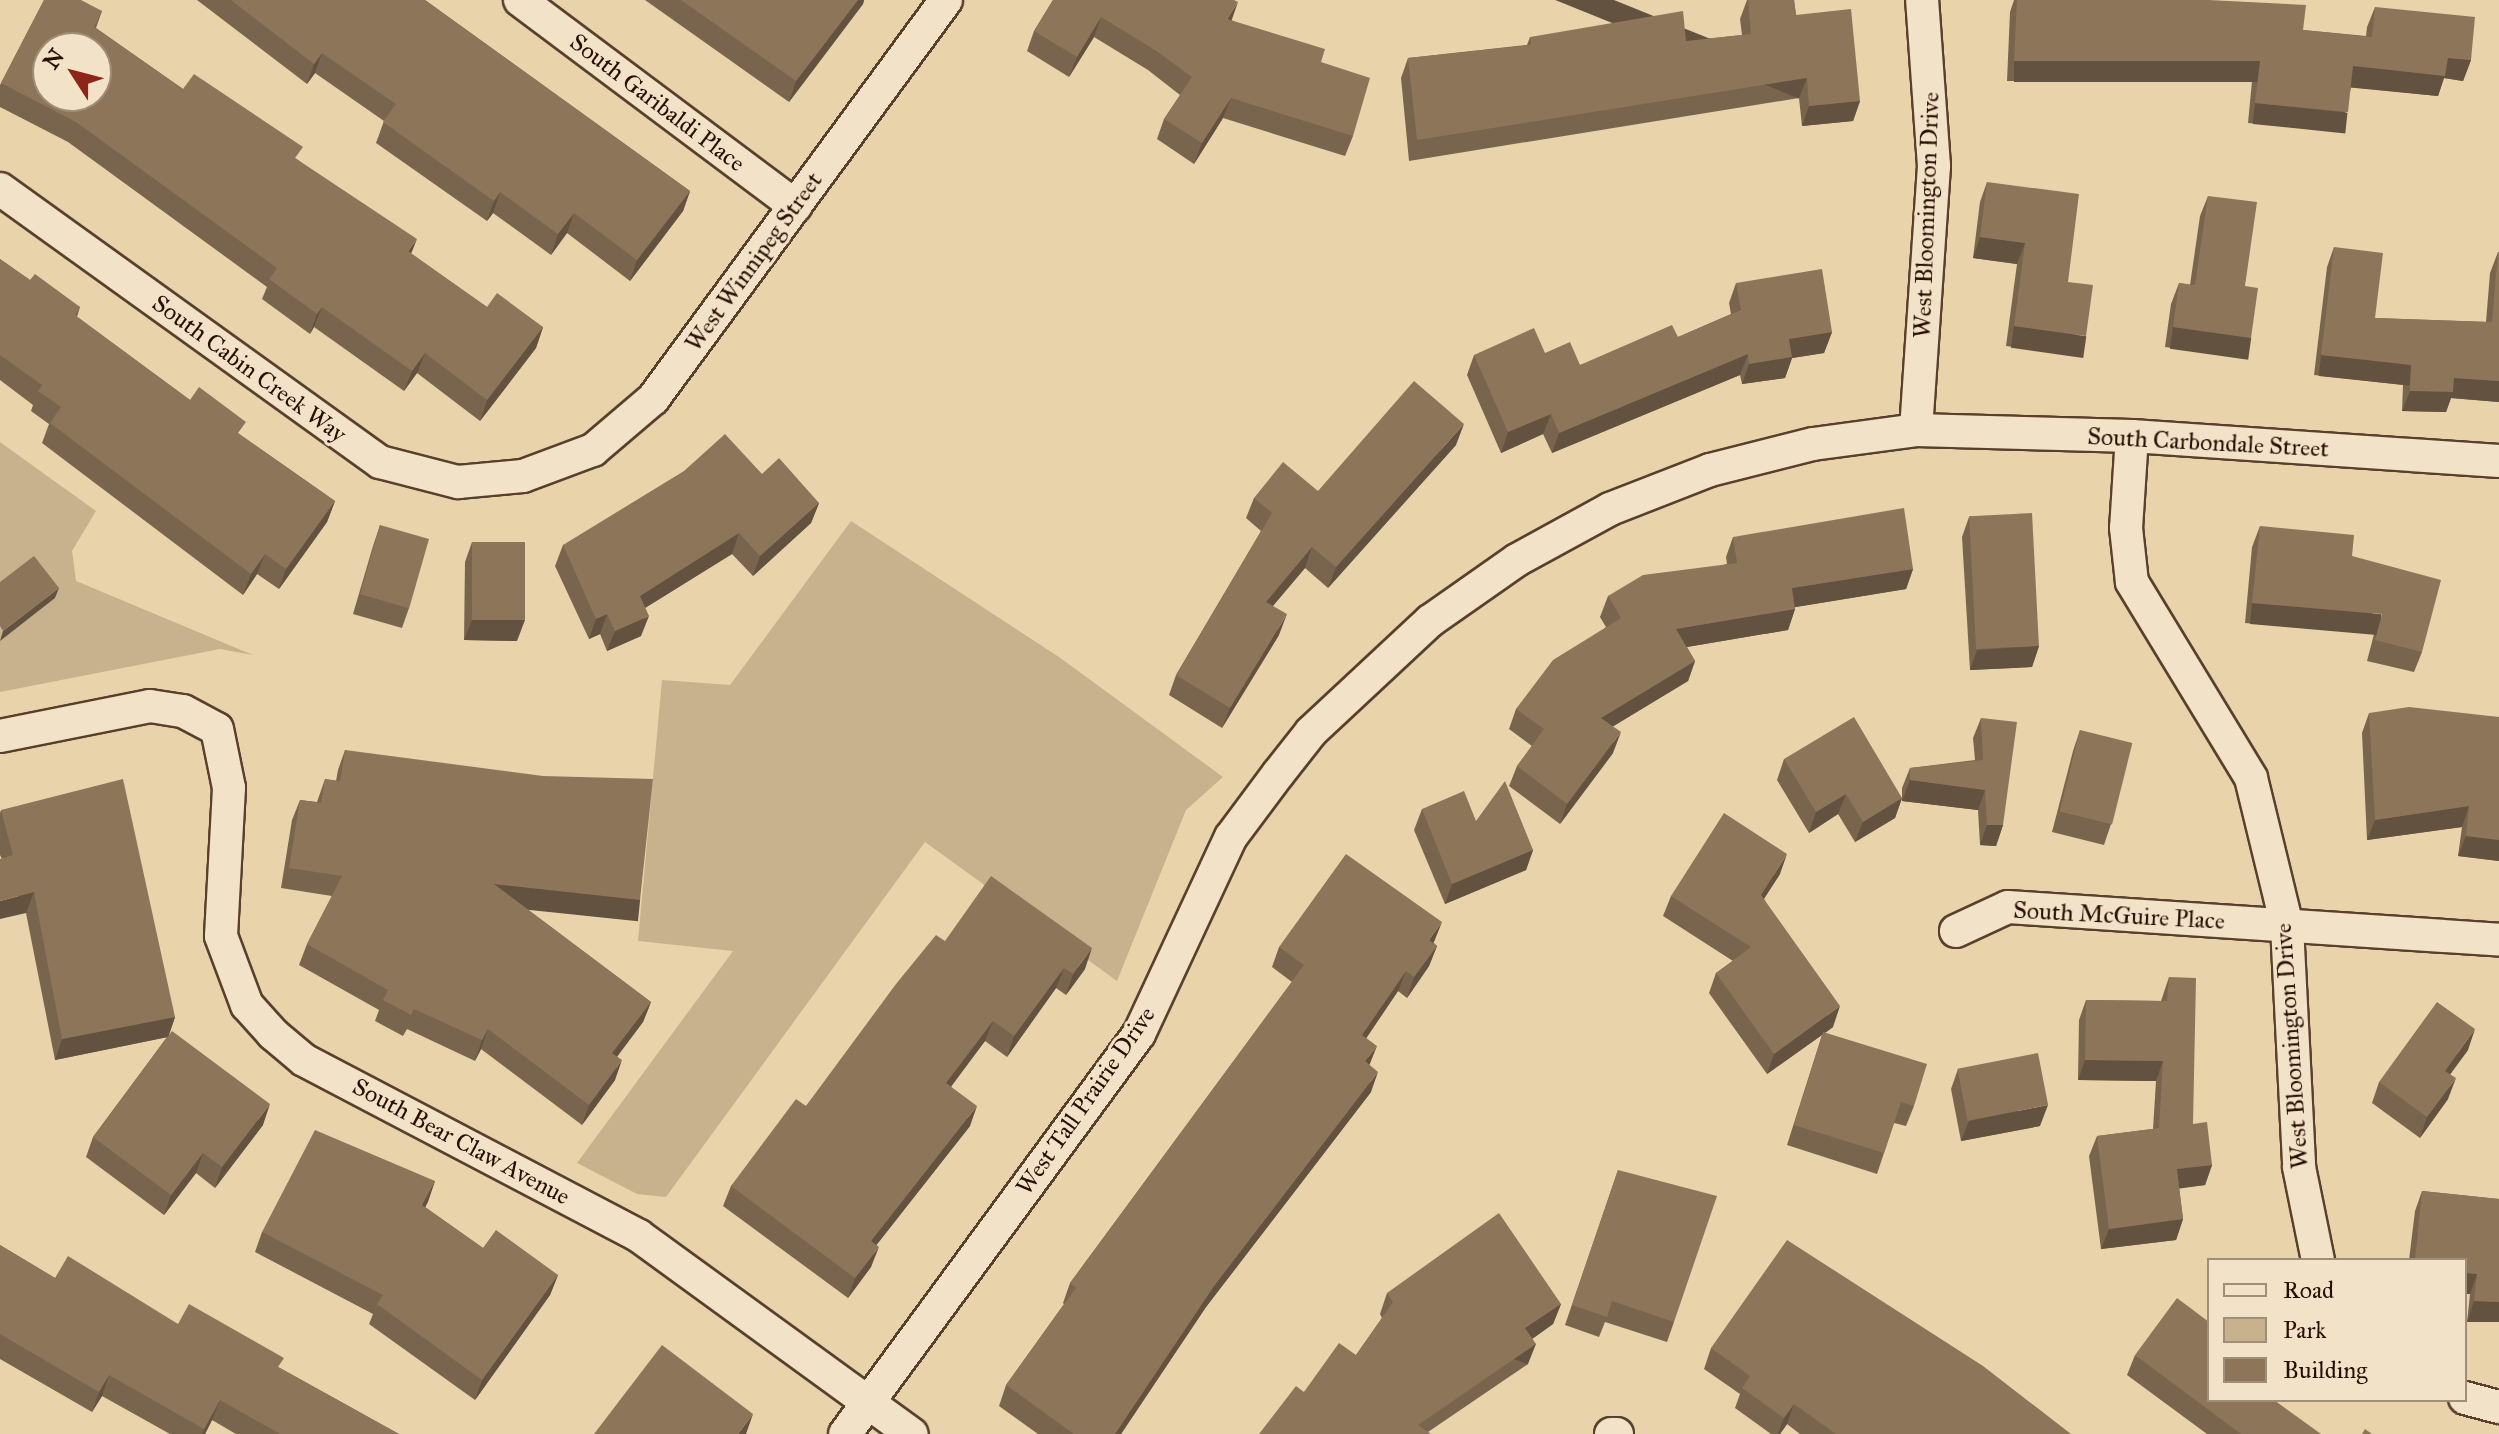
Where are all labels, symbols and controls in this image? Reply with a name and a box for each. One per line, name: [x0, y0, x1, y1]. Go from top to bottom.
street label: South Garibaldi Place: [564, 28, 750, 178]
north arrow: [32, 32, 112, 112]
text: N: [37, 43, 70, 74]
street label: West Bloomington Drive: [1908, 91, 1946, 339]
street label: West Winnipeg Street: [679, 167, 829, 357]
street label: South Cabin Creek Way: [146, 289, 352, 449]
street label: South Carbondale Street: [2087, 422, 2329, 464]
street label: South McGuire Place: [2012, 896, 2226, 936]
street label: West Bloomington Drive: [2269, 922, 2315, 1170]
street label: West Tall Prairie Drive: [1010, 1001, 1162, 1201]
street label: South Bear Claw Avenue: [347, 1073, 575, 1211]
legend: [2207, 1258, 2467, 1402]
text: Road: [2283, 1275, 2334, 1305]
text: Park: [2283, 1315, 2326, 1345]
text: Building: [2283, 1355, 2368, 1385]

